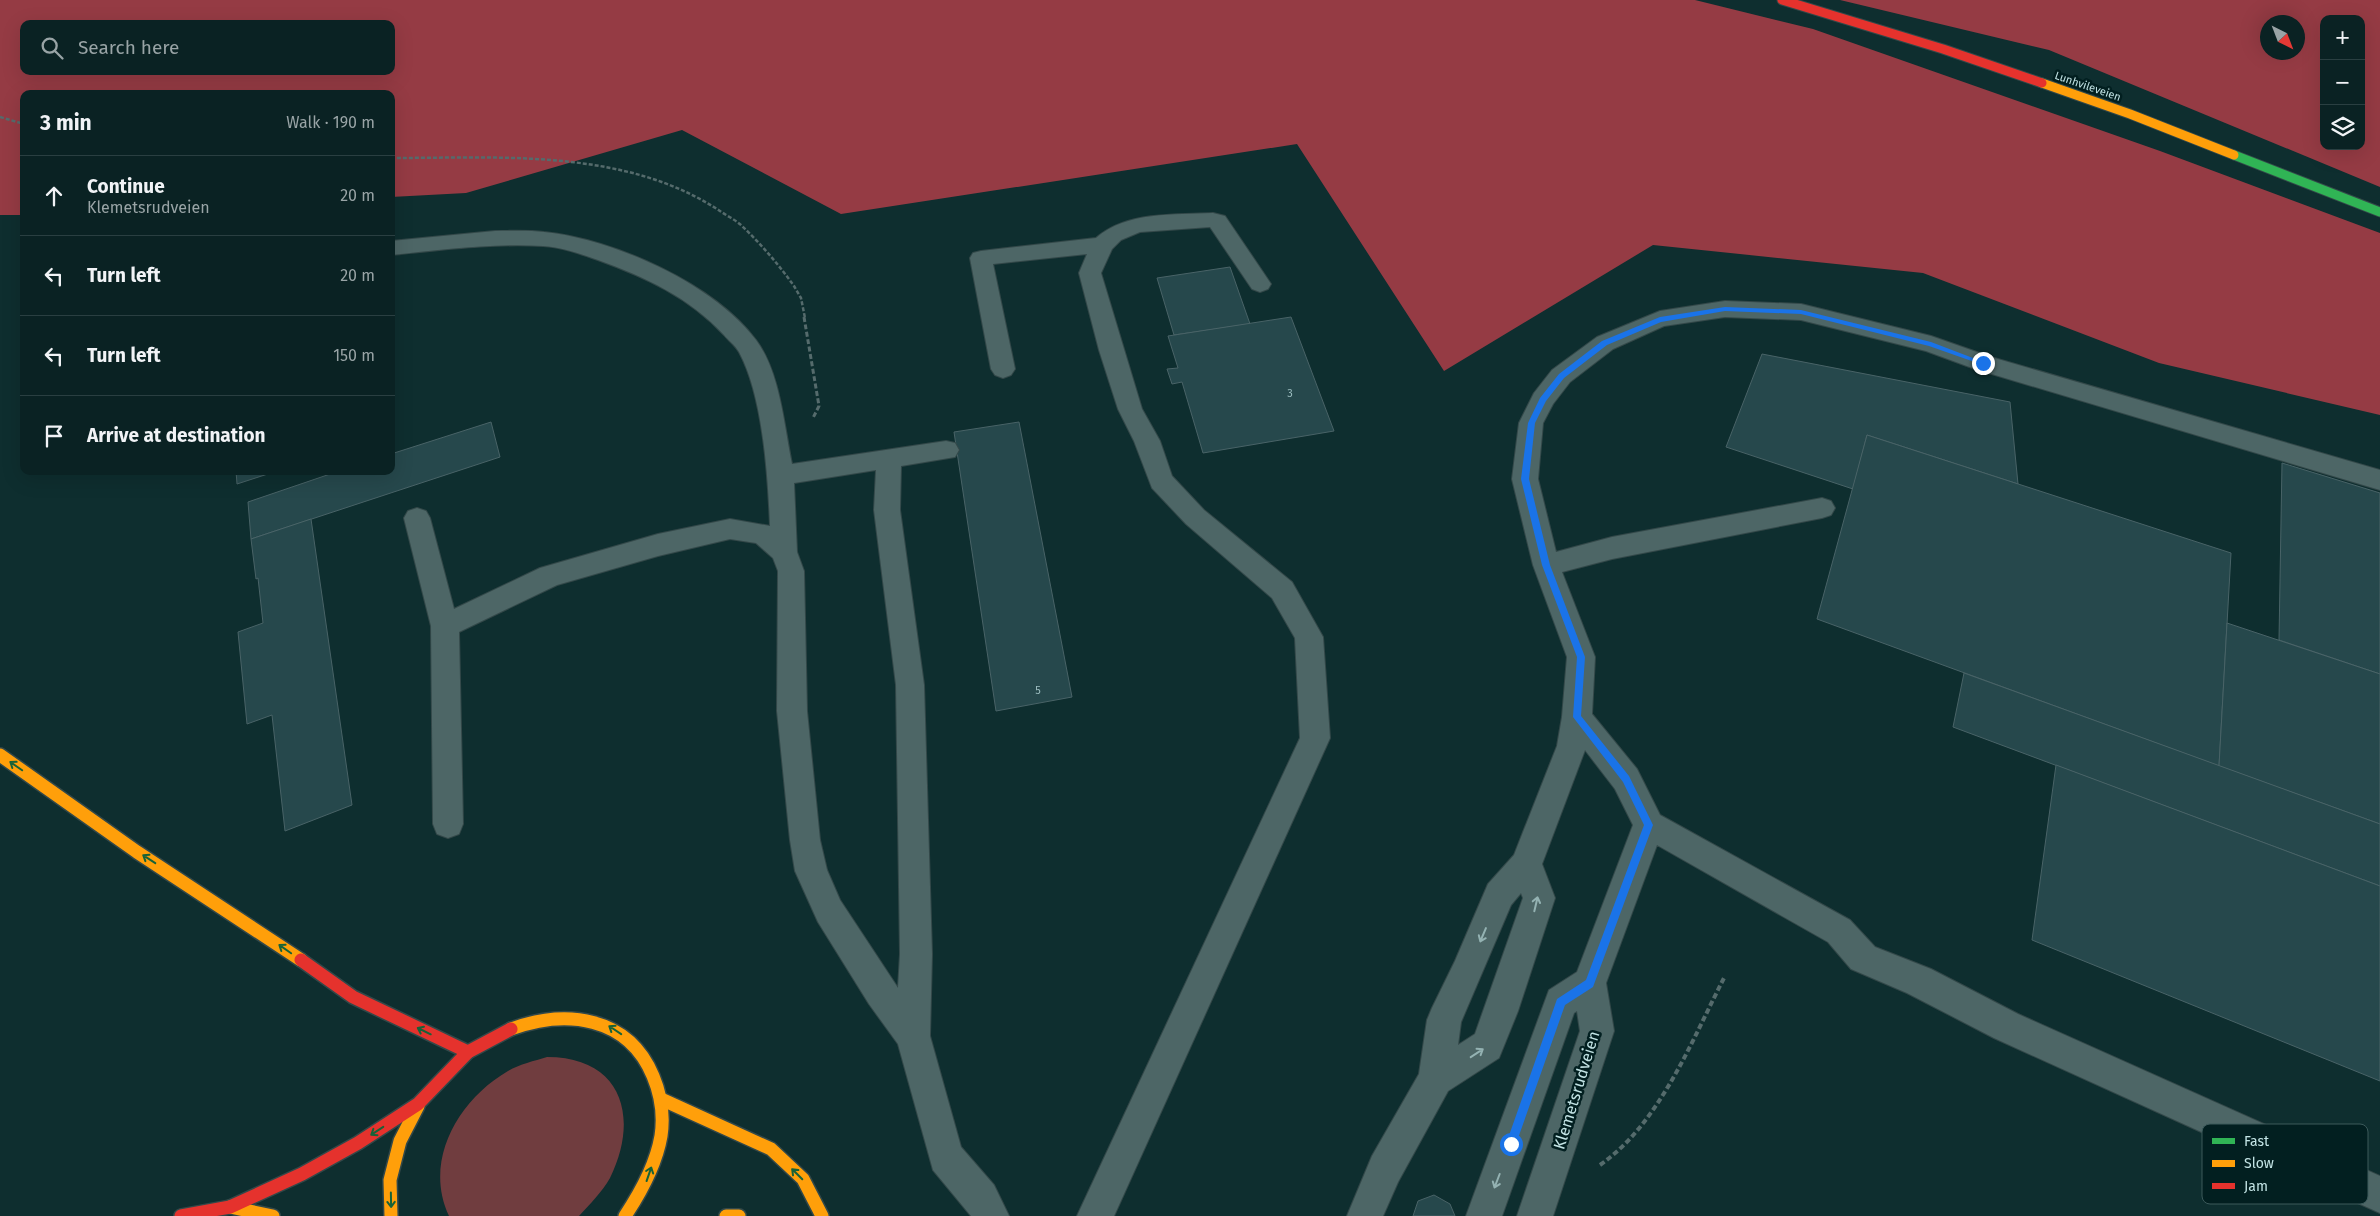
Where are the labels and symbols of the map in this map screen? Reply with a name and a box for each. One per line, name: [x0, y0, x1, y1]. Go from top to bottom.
north arrow: [2260, 15, 2305, 60]
street label: Lunhvileveien: [2053, 69, 2123, 104]
route end: [1972, 352, 1995, 375]
house number: 3: [1287, 387, 1293, 400]
house number: 5: [1035, 684, 1041, 697]
one-way arrow: [9, 761, 23, 771]
one-way arrow: [142, 854, 156, 864]
one-way arrow: [1532, 896, 1541, 912]
one-way arrow: [1478, 927, 1487, 942]
one-way arrow: [278, 944, 292, 954]
one-way arrow: [417, 1025, 432, 1035]
one-way arrow: [608, 1025, 622, 1035]
street label: Klemetsrudveien: [1549, 1029, 1603, 1152]
one-way arrow: [1470, 1047, 1484, 1057]
legend: [2202, 1124, 2368, 1204]
one-way arrow: [371, 1126, 385, 1136]
route start: [1500, 1133, 1523, 1156]
text: Fast: [2244, 1133, 2270, 1150]
text: Slow: [2244, 1155, 2274, 1172]
one-way arrow: [645, 1167, 654, 1182]
one-way arrow: [791, 1168, 803, 1180]
one-way arrow: [1492, 1172, 1501, 1188]
text: Jam: [2244, 1178, 2268, 1195]
one-way arrow: [386, 1192, 396, 1208]

